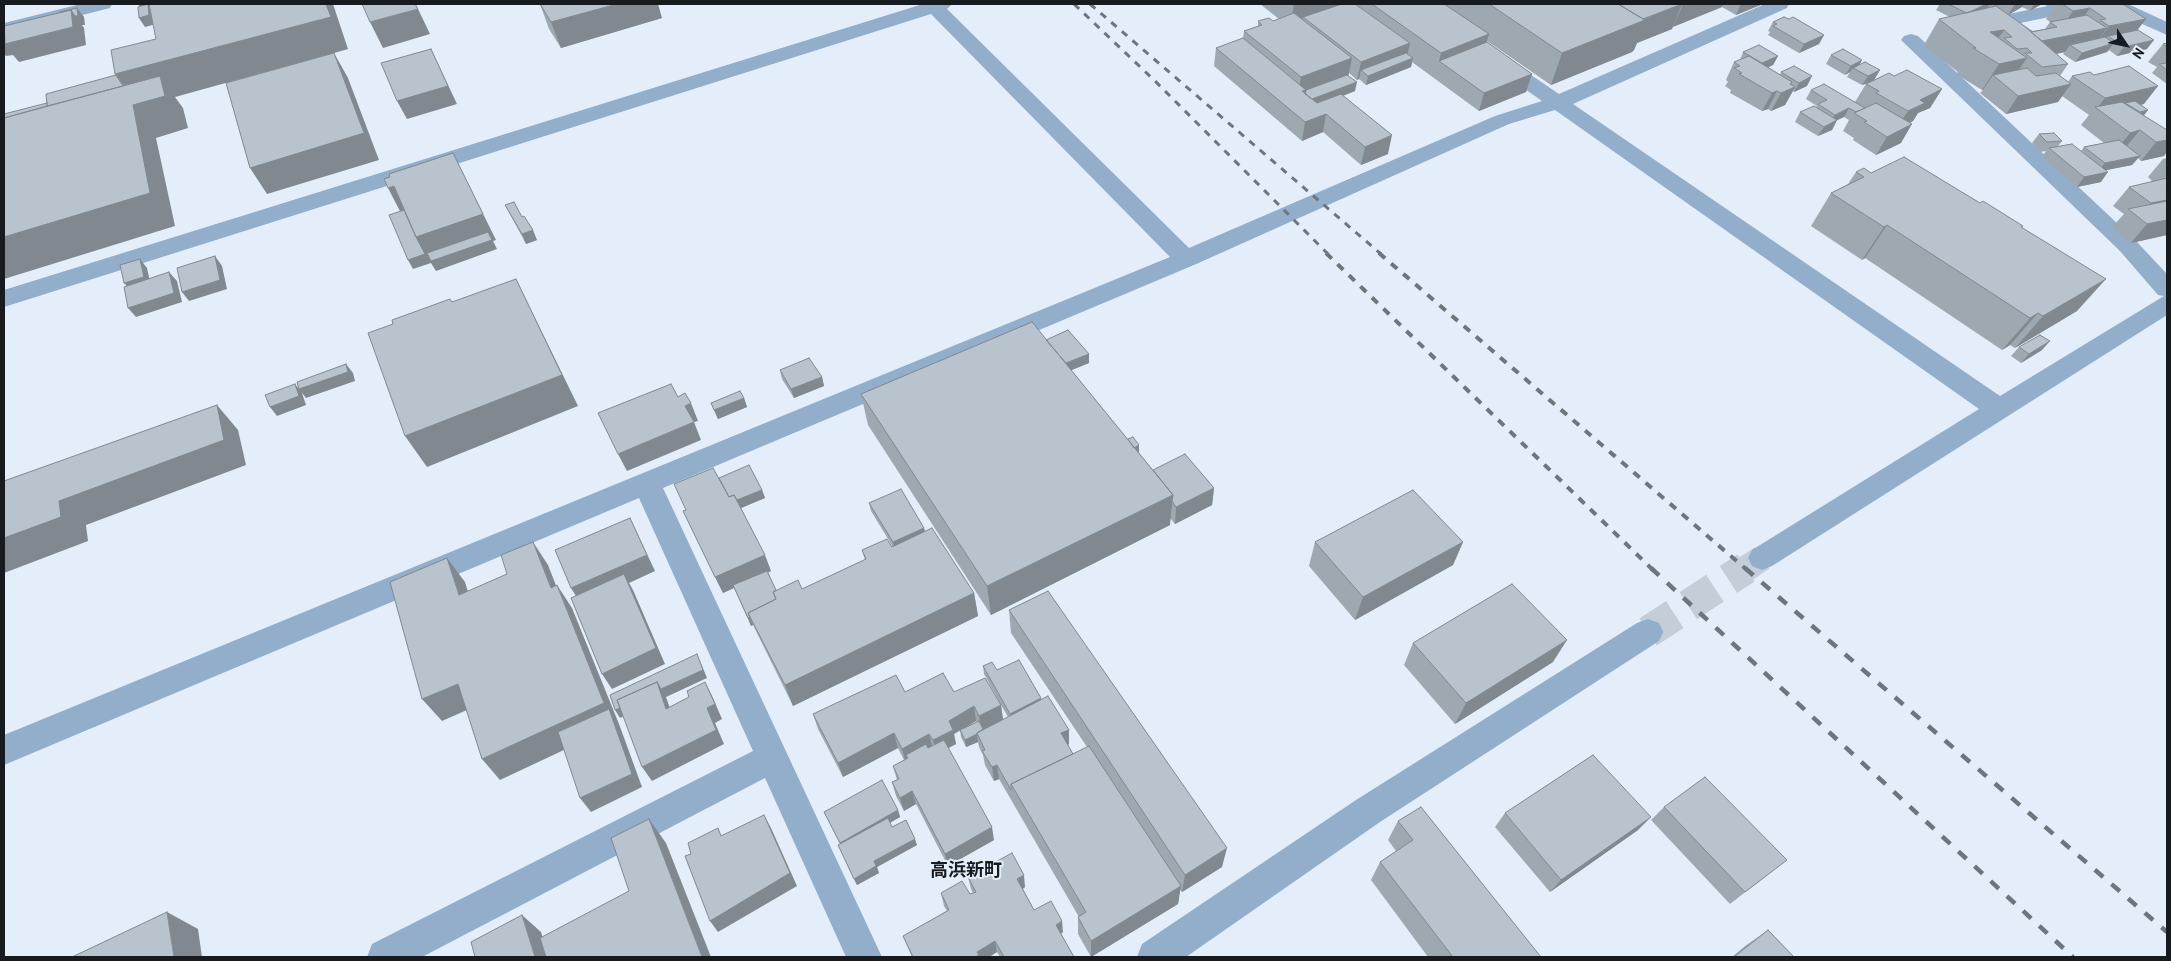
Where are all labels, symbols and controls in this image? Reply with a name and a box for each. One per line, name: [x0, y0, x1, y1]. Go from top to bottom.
north arrow: [2101, 20, 2151, 70]
text: N: [2128, 45, 2148, 62]
district label: 高浜新町: [930, 860, 1002, 882]

